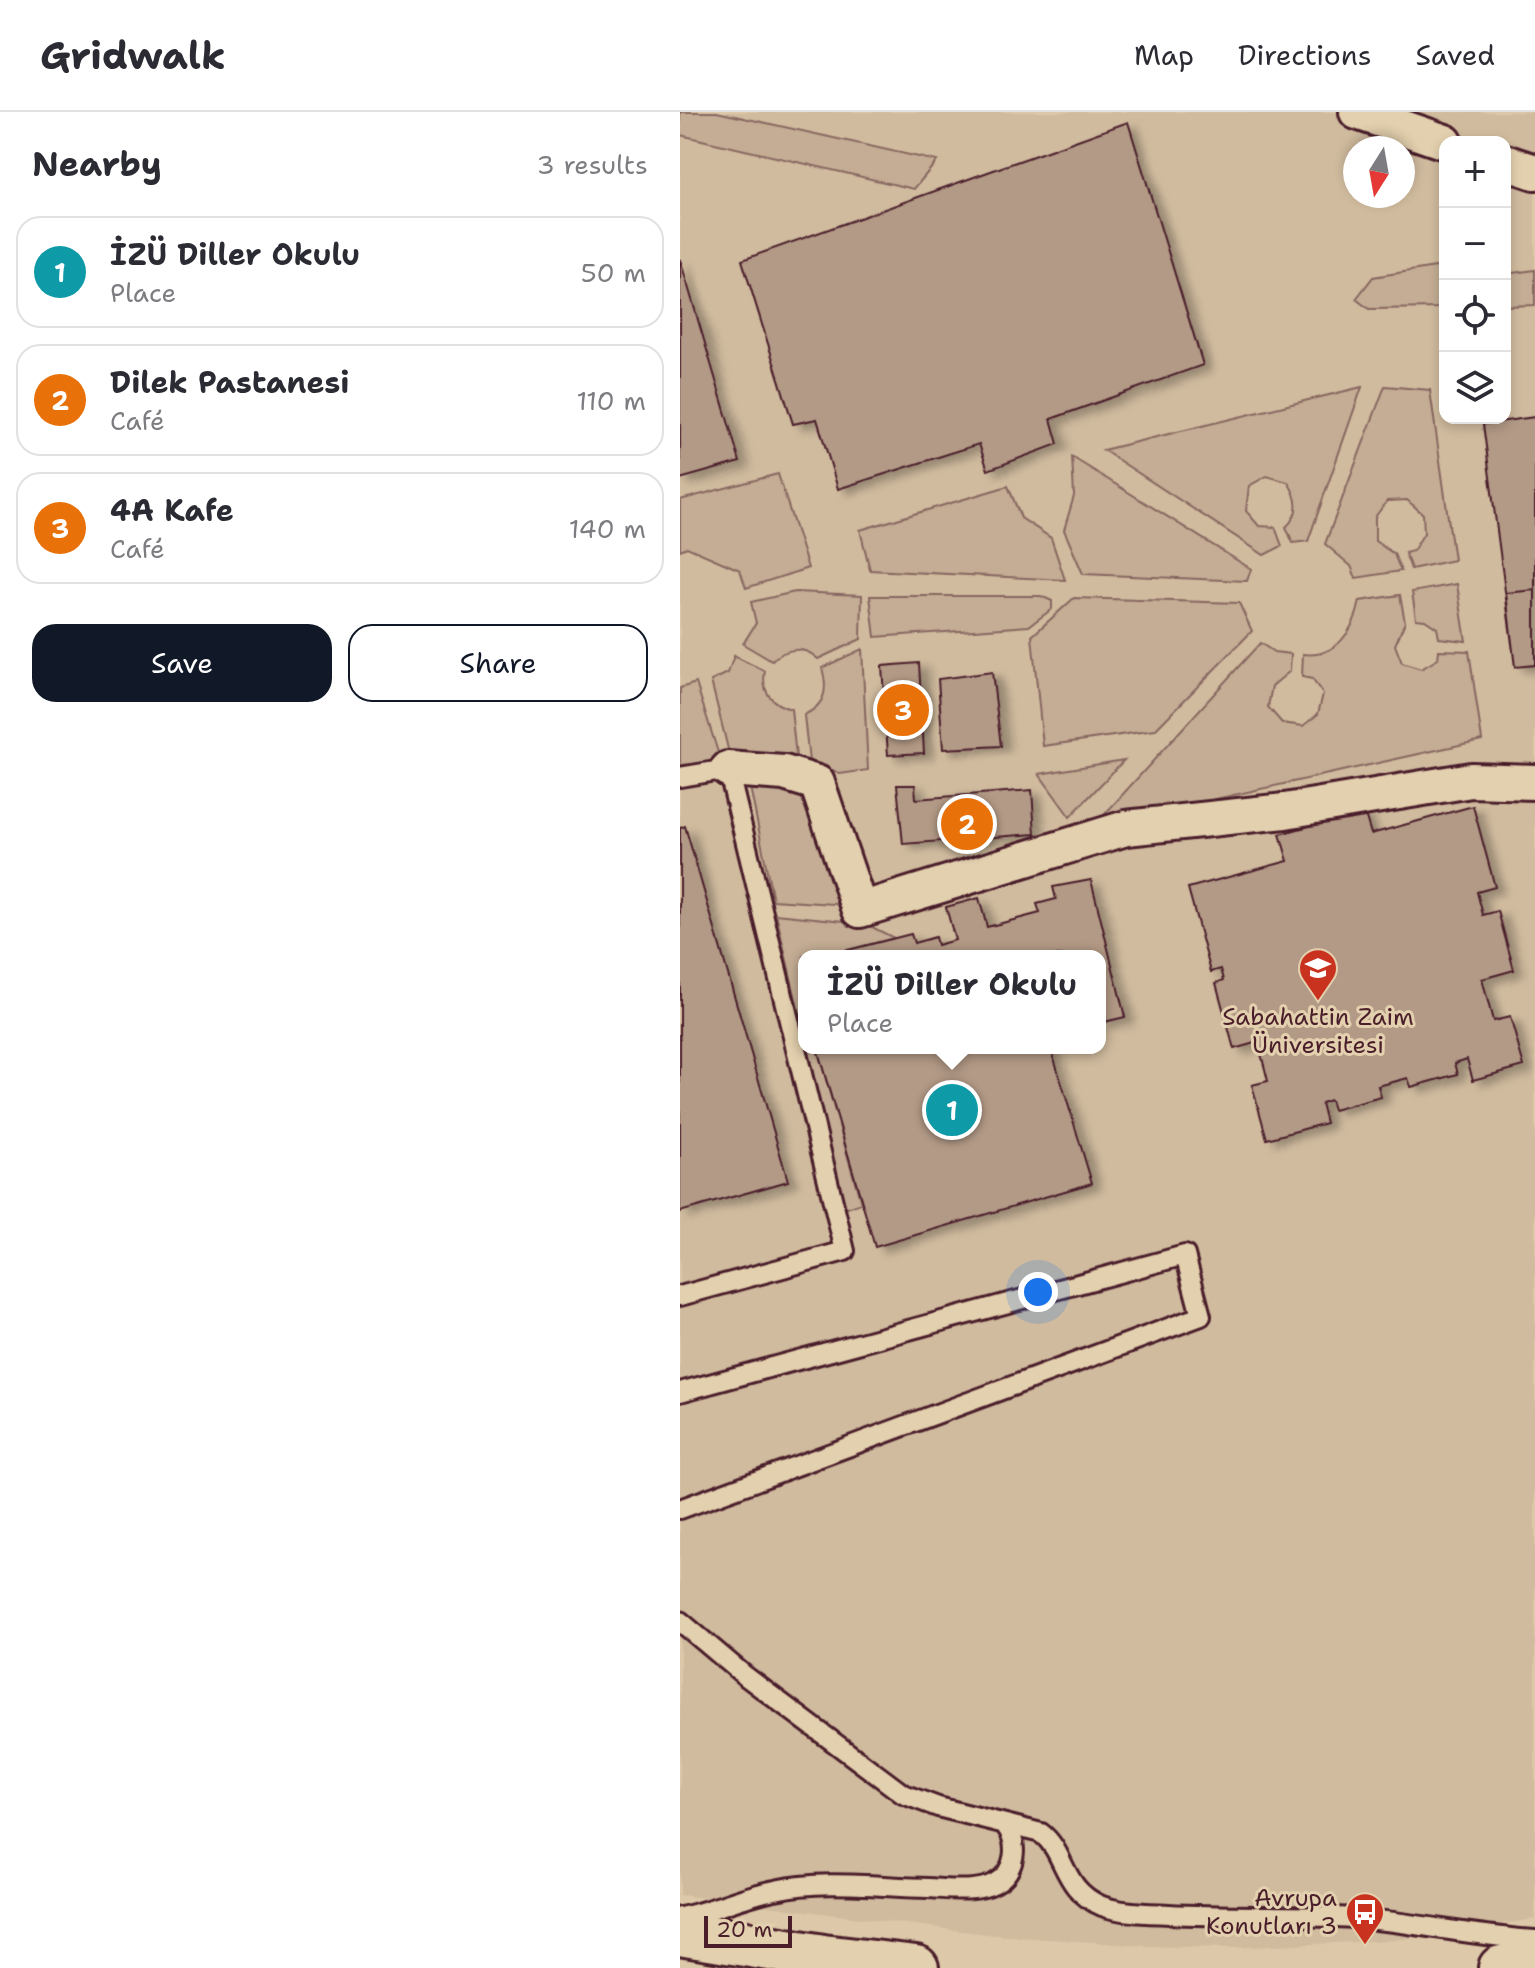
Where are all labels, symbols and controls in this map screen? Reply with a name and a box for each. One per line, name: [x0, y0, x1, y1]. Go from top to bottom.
text: Gridwalk: [40, 30, 226, 81]
text: Map: [1134, 36, 1194, 74]
text: Directions: [1238, 36, 1372, 74]
text: Saved: [1416, 36, 1495, 74]
north arrow: [1343, 136, 1415, 208]
map controls: [1439, 136, 1511, 424]
button: +: [1439, 136, 1511, 208]
text: Nearby: [32, 141, 162, 187]
text: 3 results: [536, 147, 648, 182]
button: −: [1439, 208, 1511, 280]
text: İZÜ Diller Okulu: [110, 234, 360, 275]
text: 1: [54, 255, 66, 290]
text: 50 m: [581, 255, 646, 290]
text: Place: [110, 275, 176, 310]
button: locate: [1439, 280, 1511, 352]
button: layers: [1439, 352, 1511, 424]
text: Dilek Pastanesi: [110, 362, 349, 403]
text: 2: [51, 383, 69, 418]
text: 110 m: [576, 383, 646, 418]
text: Café: [110, 403, 165, 438]
text: 4A Kafe: [110, 490, 234, 531]
text: 3: [51, 511, 69, 546]
text: 140 m: [569, 511, 646, 546]
text: Café: [110, 531, 165, 566]
button: Save: [32, 624, 332, 702]
button: Share: [348, 624, 648, 702]
pin: 3: [877, 680, 929, 740]
pin: 2: [941, 794, 993, 854]
school or university icon: Sabahattin Zaim Üniversitesi: [1297, 947, 1339, 1002]
popup: [798, 950, 1106, 1054]
text: İZÜ Diller Okulu: [827, 964, 1077, 1005]
place label: Sabahattin Zaim Üniversitesi: [1222, 1001, 1414, 1061]
text: Place: [827, 1005, 893, 1040]
pin: 1: [926, 1080, 978, 1140]
your location: [1018, 1272, 1058, 1312]
place label: Avrupa Konutları 3: [1206, 1882, 1337, 1942]
bus stop icon: Avrupa Konutları 3: [1344, 1891, 1386, 1946]
scale bar: [704, 1912, 792, 1948]
text: 20 m: [716, 1915, 773, 1944]

